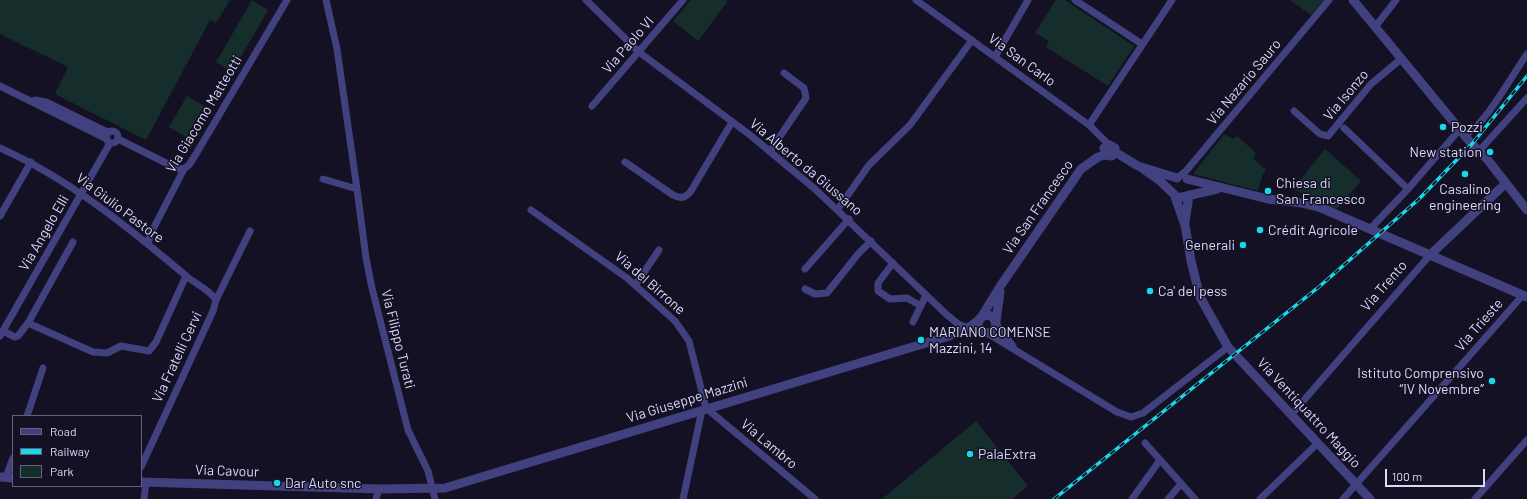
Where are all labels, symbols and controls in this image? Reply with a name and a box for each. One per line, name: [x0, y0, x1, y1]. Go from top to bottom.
street label: Via Paolo VI: [599, 13, 657, 77]
street label: Via San Carlo: [985, 30, 1059, 90]
street label: Via Nazario Sauro: [1203, 36, 1285, 128]
street label: Via Giacomo Matteotti: [162, 52, 246, 176]
street label: Via Isonzo: [1320, 66, 1372, 124]
street label: Via Alberto da Giussano: [746, 115, 866, 219]
place label: Pozzi: [1451, 119, 1483, 135]
marker: Pozzi: [1438, 122, 1448, 132]
place label: New station: [1410, 144, 1482, 160]
marker: New station: [1485, 147, 1495, 157]
street label: Via San Francesco: [999, 157, 1077, 257]
street label: Via Giulio Pastore: [73, 169, 167, 247]
marker: Casalino engineering: [1460, 169, 1470, 179]
place label: Chiesa di San Francesco: [1276, 175, 1365, 208]
place label: Casalino engineering: [1429, 181, 1501, 214]
marker: Chiesa di San Francesco: [1263, 186, 1273, 196]
street label: Via Angelo Elli: [16, 192, 72, 274]
place label: Crédit Agricole: [1268, 222, 1358, 238]
marker: Crédit Agricole: [1255, 225, 1265, 235]
place label: Generali: [1185, 237, 1235, 253]
marker: Generali: [1238, 240, 1248, 250]
street label: Via del Birrone: [611, 248, 689, 318]
street label: Via Trento: [1357, 257, 1411, 315]
place label: Ca' del pess: [1158, 283, 1227, 299]
marker: Ca' del pess: [1145, 286, 1155, 296]
street label: Via Filippo Turati: [378, 288, 418, 390]
street label: Via Trieste: [1452, 295, 1506, 355]
street label: Via Fratelli Cervi: [149, 309, 205, 405]
place label: MARIANO COMENSE Mazzini, 14: [929, 324, 1051, 356]
marker: MARIANO COMENSE Mazzini, 14: [916, 335, 926, 345]
street label: Via Ventiquattro Maggio: [1254, 354, 1364, 472]
place label: Istituto Comprensivo “IV Novembre”: [1357, 365, 1484, 398]
street label: Via Giuseppe Mazzini: [625, 374, 749, 426]
marker: Istituto Comprensivo “IV Novembre”: [1487, 376, 1497, 386]
legend: [12, 415, 142, 487]
street label: Via Lambro: [737, 415, 801, 473]
text: Road: [50, 424, 77, 438]
text: Railway: [50, 444, 89, 458]
place label: PalaExtra: [978, 446, 1036, 462]
marker: PalaExtra: [965, 449, 975, 459]
street label: Via Cavour: [195, 461, 259, 481]
scale bar: [1387, 461, 1487, 487]
text: Park: [50, 464, 74, 478]
text: 100 m: [1392, 469, 1422, 483]
place label: Dar Auto snc: [285, 475, 361, 491]
marker: Dar Auto snc: [272, 478, 282, 488]

